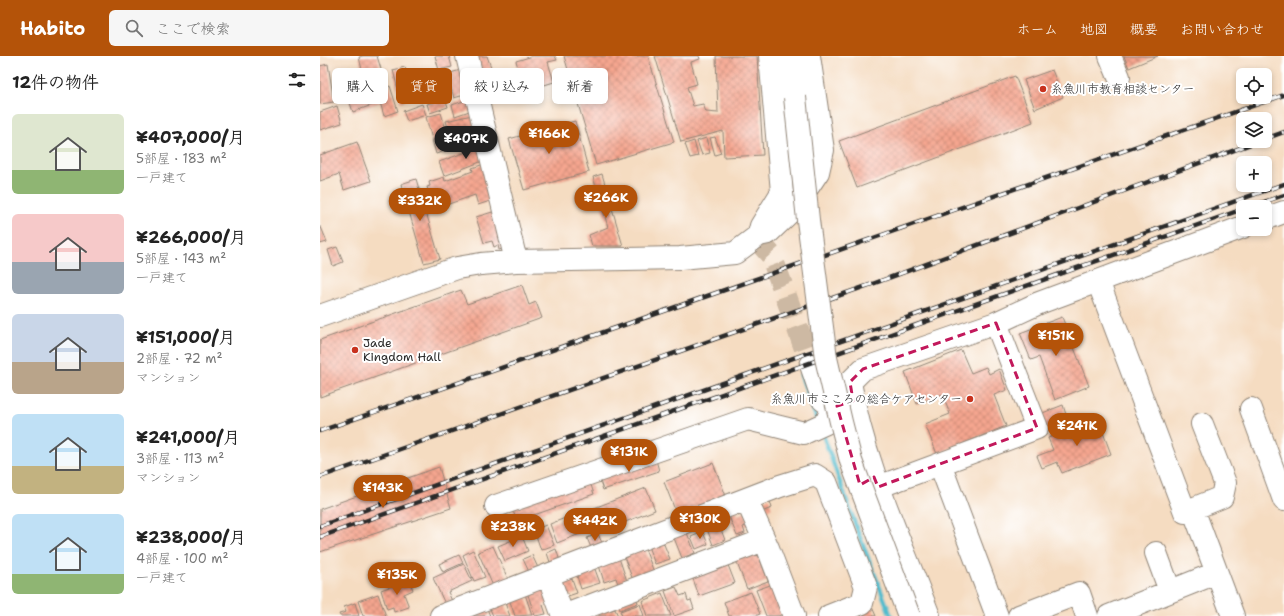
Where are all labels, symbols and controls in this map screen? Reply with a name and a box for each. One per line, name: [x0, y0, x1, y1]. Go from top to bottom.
search box: [109, 10, 389, 46]
text: Habito: [20, 16, 85, 41]
icon: search: [123, 17, 145, 39]
text: ここで検索: [155, 19, 230, 39]
text: ホーム: [1017, 20, 1058, 38]
text: 地図: [1080, 20, 1108, 38]
text: 概要: [1130, 20, 1158, 38]
text: お問い合わせ: [1180, 20, 1264, 38]
chip: 購入: [332, 68, 388, 104]
chip: 賃貸: [396, 68, 452, 104]
chip: 絞り込み: [460, 68, 544, 104]
chip: 新着: [552, 68, 608, 104]
map controls: [1236, 68, 1272, 236]
button: locate: [1236, 68, 1272, 104]
icon: filters: [286, 69, 308, 91]
text: 12件の物件: [12, 71, 99, 93]
place label: 糸魚川市教育相談センター: [1051, 81, 1195, 97]
marker: 糸魚川市教育相談センター: [1038, 84, 1048, 94]
button: layers: [1236, 112, 1272, 148]
pin: ¥166K: [521, 121, 577, 155]
text: ¥166K: [528, 125, 570, 142]
text: ¥407,000/月: [136, 126, 245, 148]
pin: ¥407K: [438, 126, 494, 160]
icon: home: [44, 130, 92, 178]
text: ¥407K: [444, 130, 488, 147]
text: 5部屋 · 183 m²: [136, 150, 227, 167]
button: +: [1236, 156, 1272, 192]
text: 一戸建て: [136, 169, 188, 186]
pin: ¥266K: [578, 185, 634, 219]
pin: ¥332K: [392, 188, 448, 222]
text: ¥266K: [583, 189, 629, 206]
text: ¥332K: [398, 192, 442, 209]
button: −: [1236, 200, 1272, 236]
text: ¥266,000/月: [136, 226, 246, 248]
icon: home: [44, 230, 92, 278]
text: 5部屋 · 143 m²: [136, 250, 226, 267]
text: 一戸建て: [136, 269, 188, 286]
pin: ¥151K: [1028, 323, 1084, 357]
text: ¥151,000/月: [136, 326, 235, 348]
text: ¥151K: [1037, 327, 1075, 344]
icon: home: [44, 330, 92, 378]
place label: Jade Kingdom Hall: [363, 335, 441, 365]
marker: Jade Kingdom Hall: [350, 345, 360, 355]
text: 2部屋 · 72 m²: [136, 350, 222, 367]
text: マンション: [136, 369, 200, 386]
place label: 糸魚川市こころの総合ケアセンター: [771, 391, 962, 407]
marker: 糸魚川市こころの総合ケアセンター: [965, 394, 975, 404]
pin: ¥241K: [1049, 413, 1105, 447]
text: ¥241K: [1057, 417, 1097, 434]
text: ¥241,000/月: [136, 426, 240, 448]
icon: home: [44, 430, 92, 478]
pin: ¥131K: [601, 439, 657, 473]
text: ¥131K: [610, 443, 648, 460]
text: 3部屋 · 113 m²: [136, 450, 224, 467]
text: マンション: [136, 469, 200, 486]
pin: ¥143K: [355, 475, 411, 509]
text: ¥143K: [363, 479, 403, 496]
pin: ¥130K: [672, 506, 728, 540]
pin: ¥442K: [567, 508, 623, 542]
text: ¥130K: [679, 510, 721, 527]
text: ¥442K: [573, 512, 617, 529]
pin: ¥238K: [485, 514, 541, 548]
text: ¥238K: [490, 518, 536, 535]
text: ¥238,000/月: [136, 526, 246, 548]
icon: home: [44, 530, 92, 578]
text: 4部屋 · 100 m²: [136, 550, 228, 567]
pin: ¥135K: [369, 562, 425, 596]
text: ¥135K: [377, 566, 417, 583]
text: 一戸建て: [136, 569, 188, 586]

